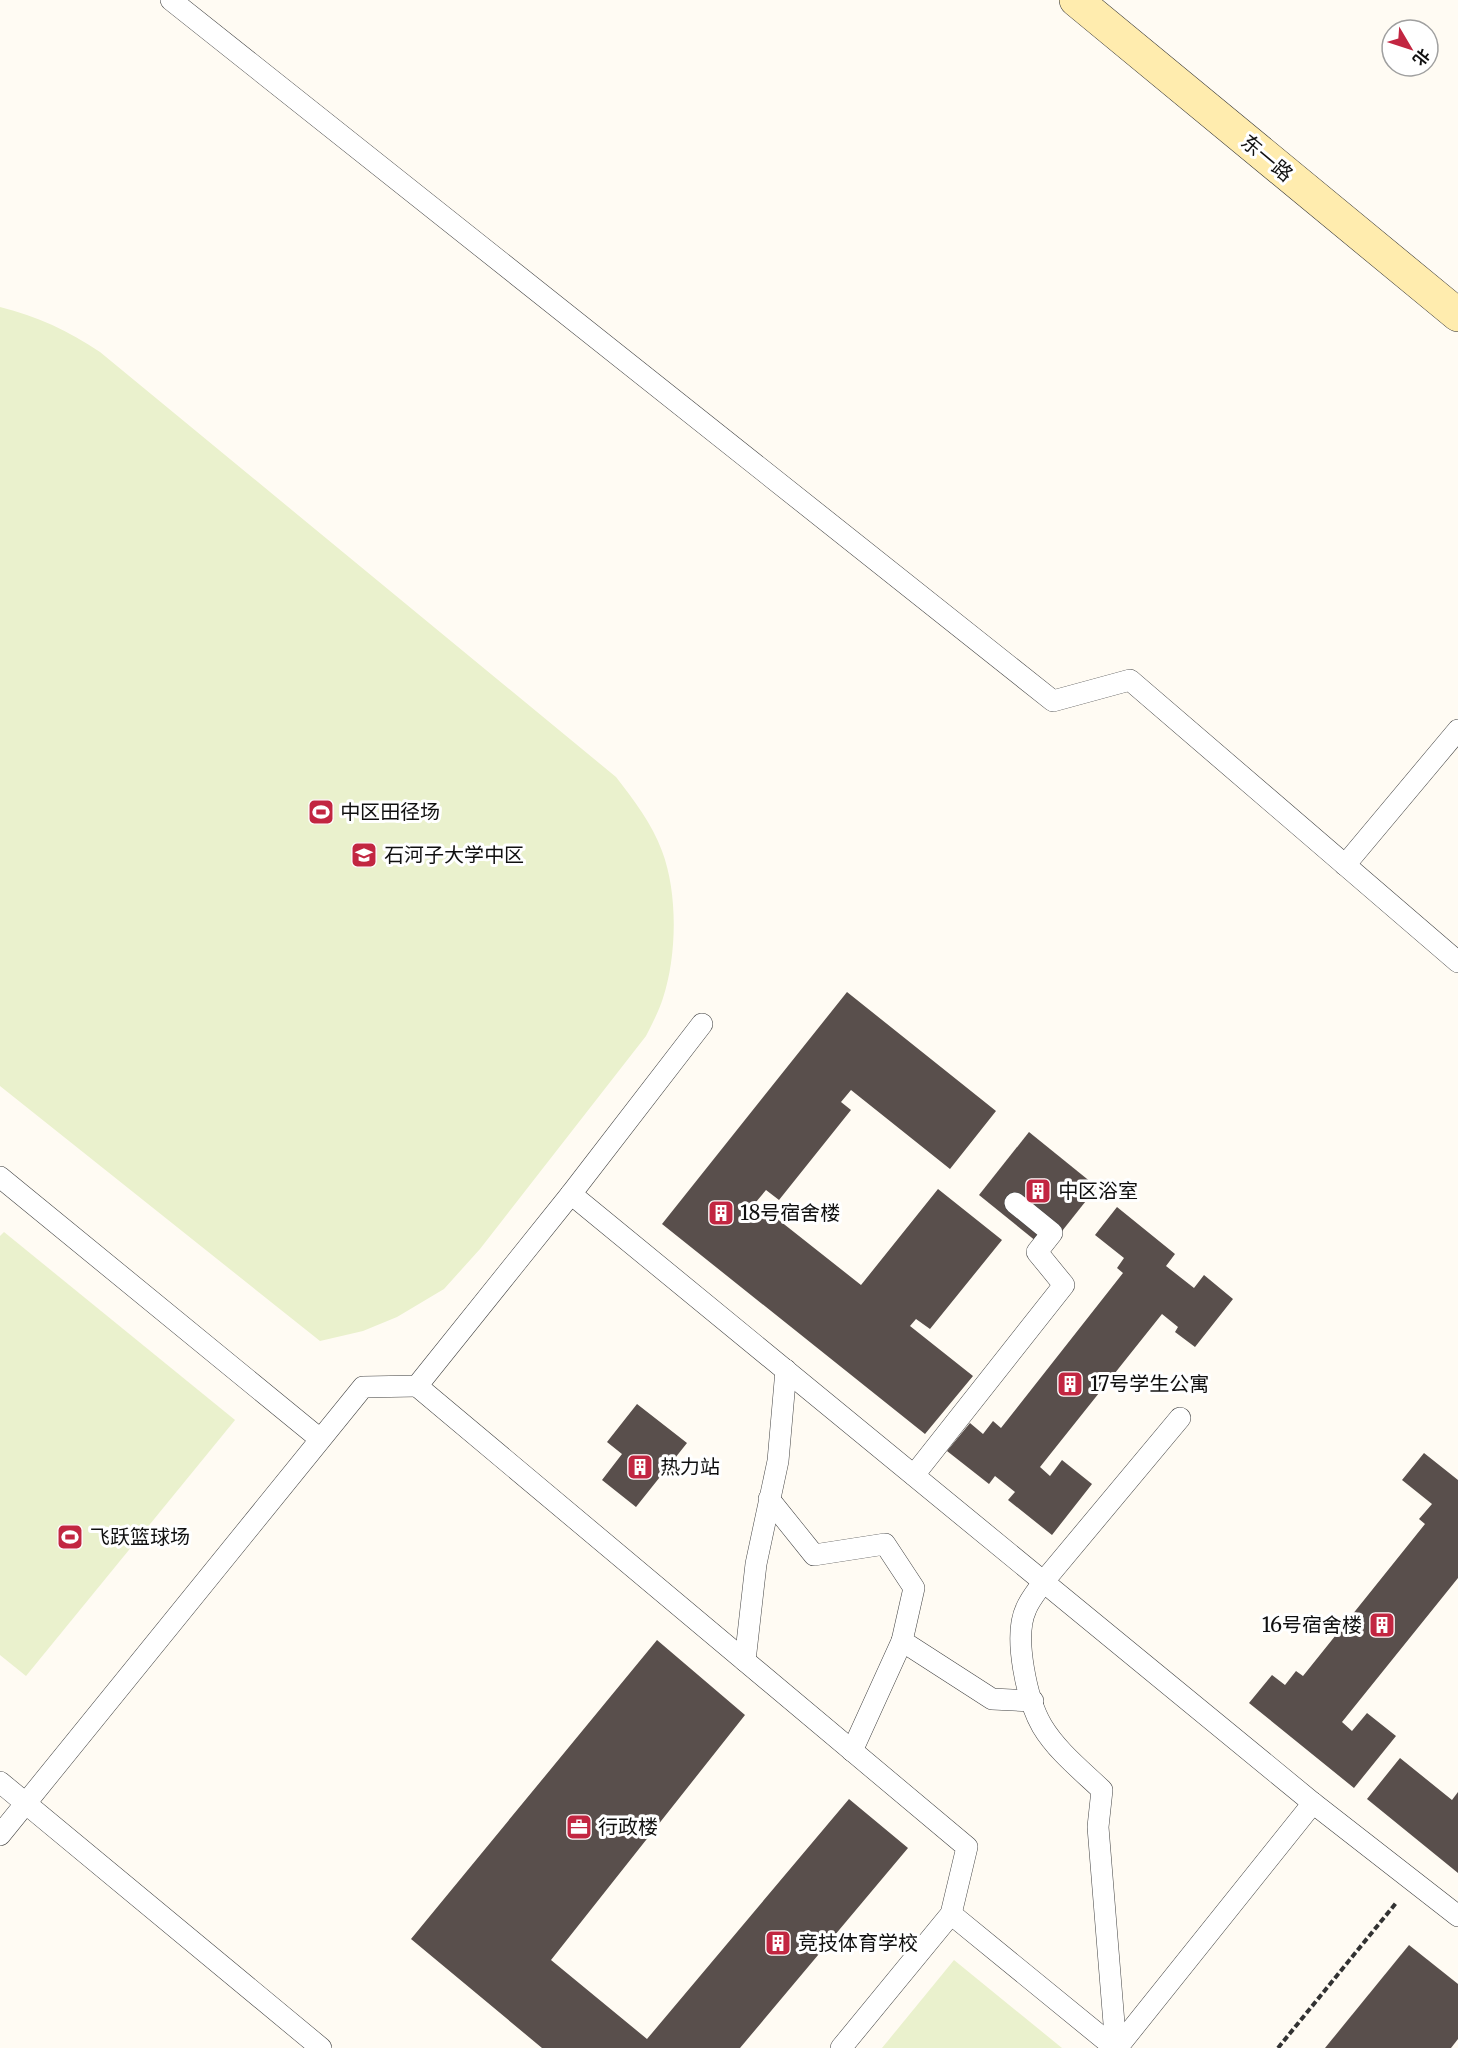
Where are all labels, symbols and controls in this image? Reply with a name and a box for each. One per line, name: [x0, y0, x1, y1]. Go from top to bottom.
north arrow: [1380, 18, 1440, 78]
text: 北: [1409, 45, 1434, 70]
street label: 东一路: [1236, 129, 1298, 186]
sports icon: 中区田径场: [306, 797, 336, 827]
place label: 中区田径场: [340, 799, 440, 824]
school or university icon: 石河子大学中区: [349, 840, 379, 870]
place label: 石河子大学中区: [384, 842, 524, 867]
building icon: 中区浴室: [1023, 1176, 1053, 1206]
place label: 中区浴室: [1058, 1178, 1138, 1203]
building icon: 18号宿舍楼: [706, 1198, 736, 1228]
place label: 18号宿舍楼: [740, 1200, 840, 1225]
building icon: 17号学生公寓: [1055, 1369, 1085, 1399]
place label: 17号学生公寓: [1090, 1371, 1209, 1396]
building icon: 热力站: [625, 1452, 655, 1482]
place label: 热力站: [660, 1454, 720, 1479]
sports icon: 飞跃篮球场: [55, 1522, 85, 1552]
place label: 飞跃篮球场: [90, 1524, 190, 1549]
building icon: 16号宿舍楼: [1367, 1610, 1397, 1640]
place label: 16号宿舍楼: [1262, 1612, 1362, 1637]
office icon: 行政楼: [564, 1812, 594, 1842]
place label: 行政楼: [598, 1814, 658, 1839]
building icon: 竞技体育学校: [763, 1928, 793, 1958]
place label: 竞技体育学校: [798, 1930, 918, 1955]

